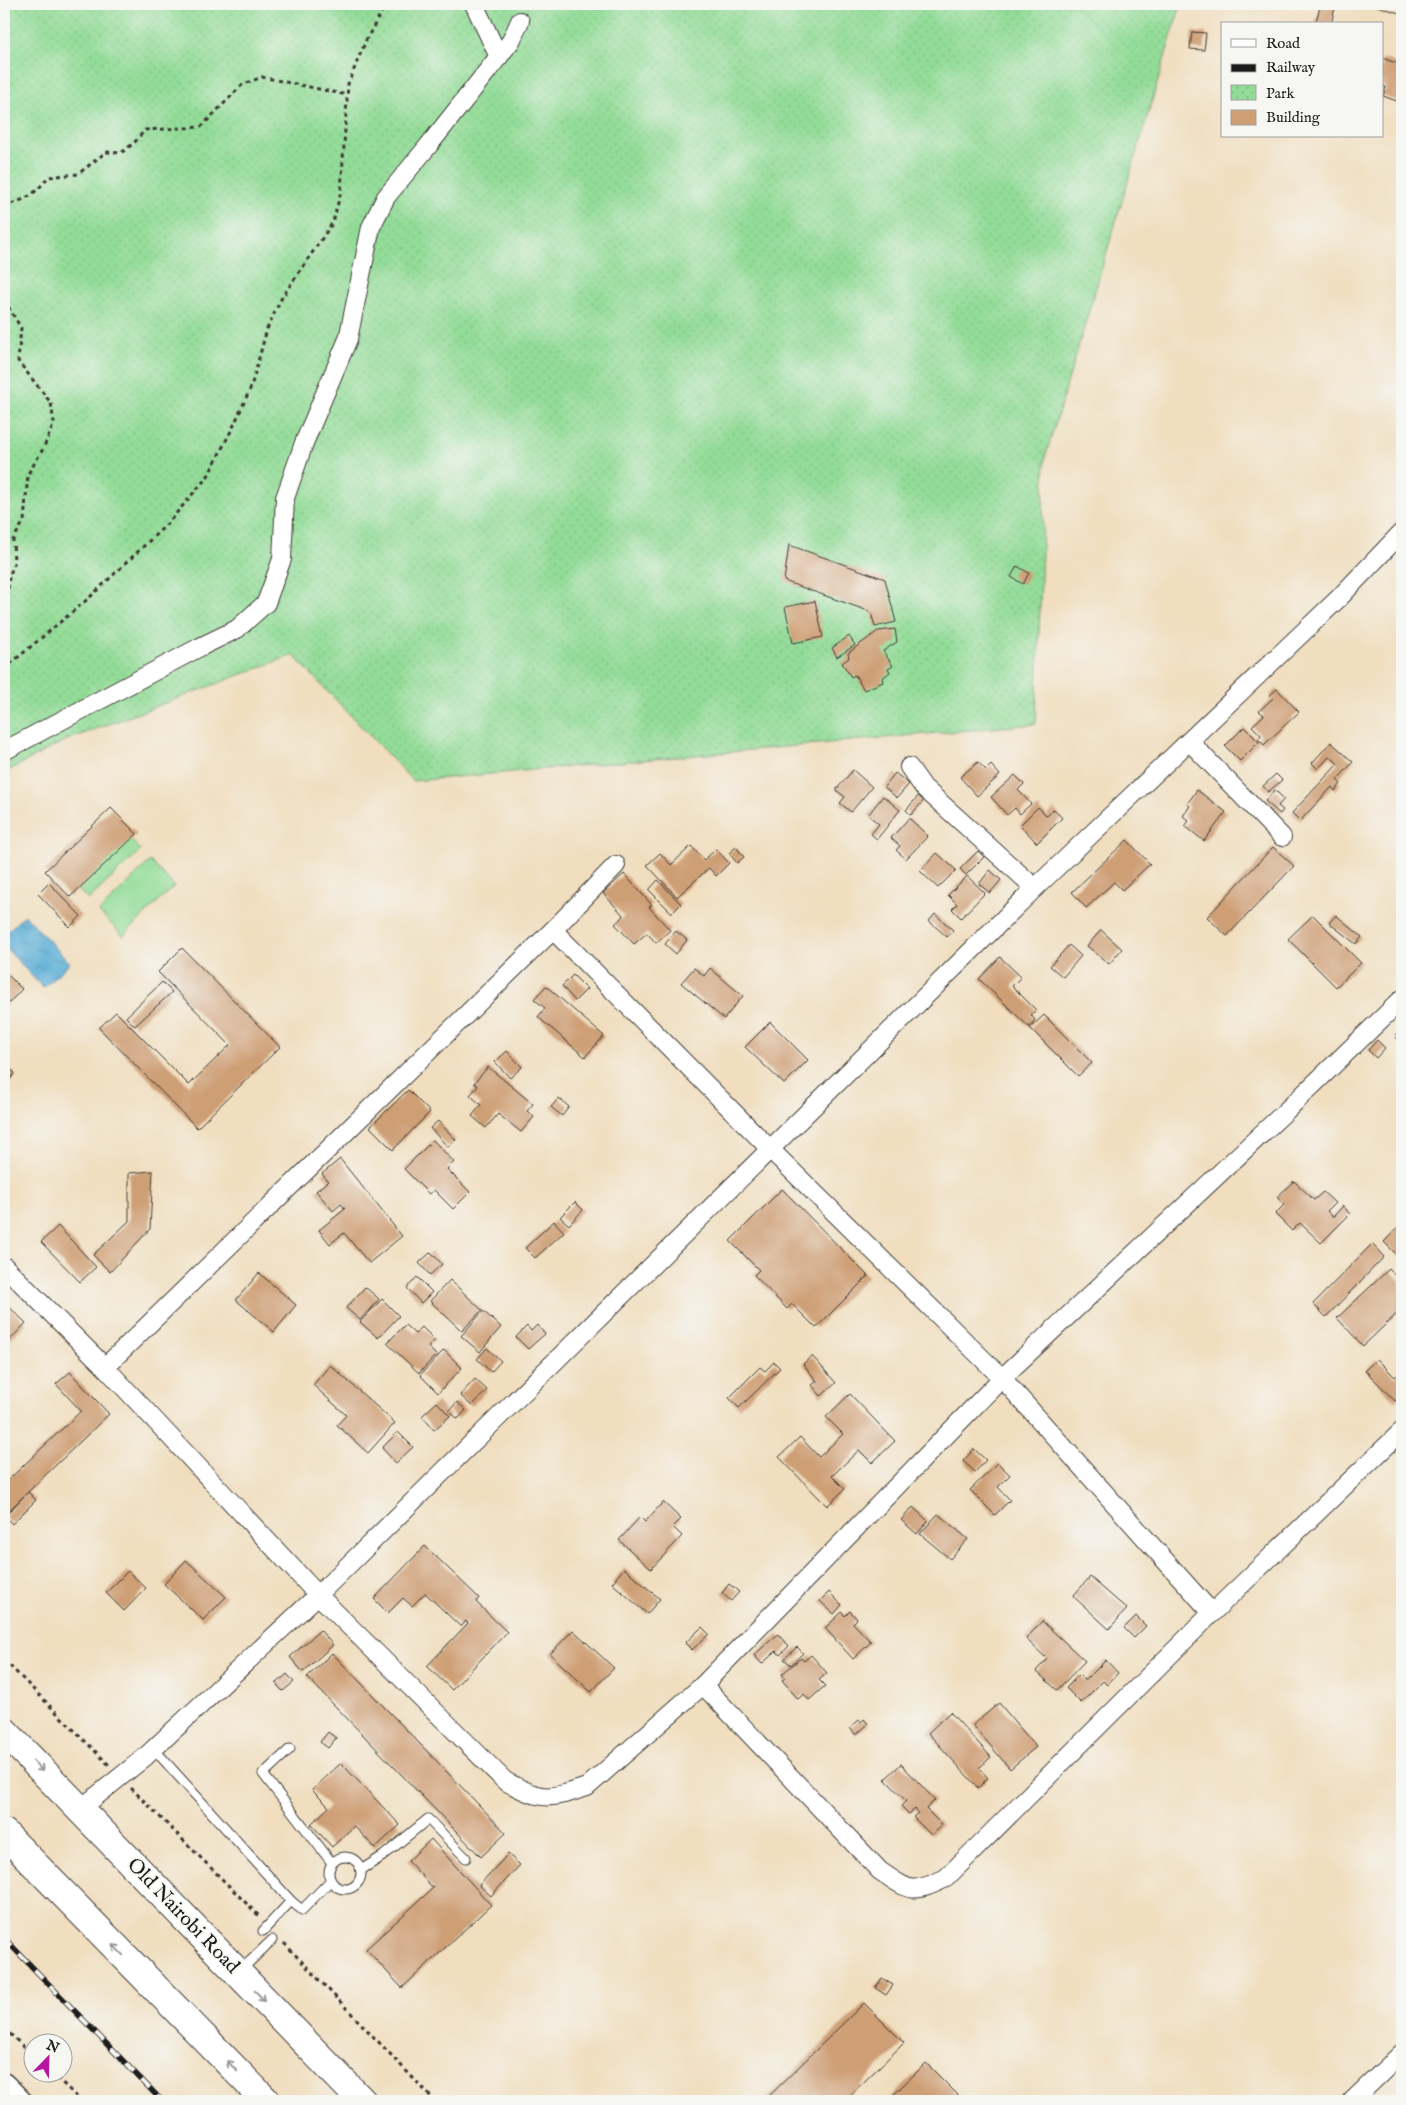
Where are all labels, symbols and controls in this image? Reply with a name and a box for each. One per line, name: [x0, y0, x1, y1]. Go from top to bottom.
legend: [1221, 22, 1384, 138]
text: Road: [1266, 34, 1301, 53]
text: Railway: [1266, 58, 1316, 77]
text: Park: [1266, 84, 1296, 103]
text: Building: [1266, 108, 1321, 127]
one-way arrow: [31, 1760, 43, 1772]
street label: Old Nairobi Road: [121, 1853, 245, 1979]
one-way arrow: [112, 1944, 125, 1956]
one-way arrow: [254, 1990, 266, 2003]
north arrow: [22, 2032, 72, 2082]
text: N: [43, 2036, 62, 2058]
one-way arrow: [226, 2060, 238, 2073]

